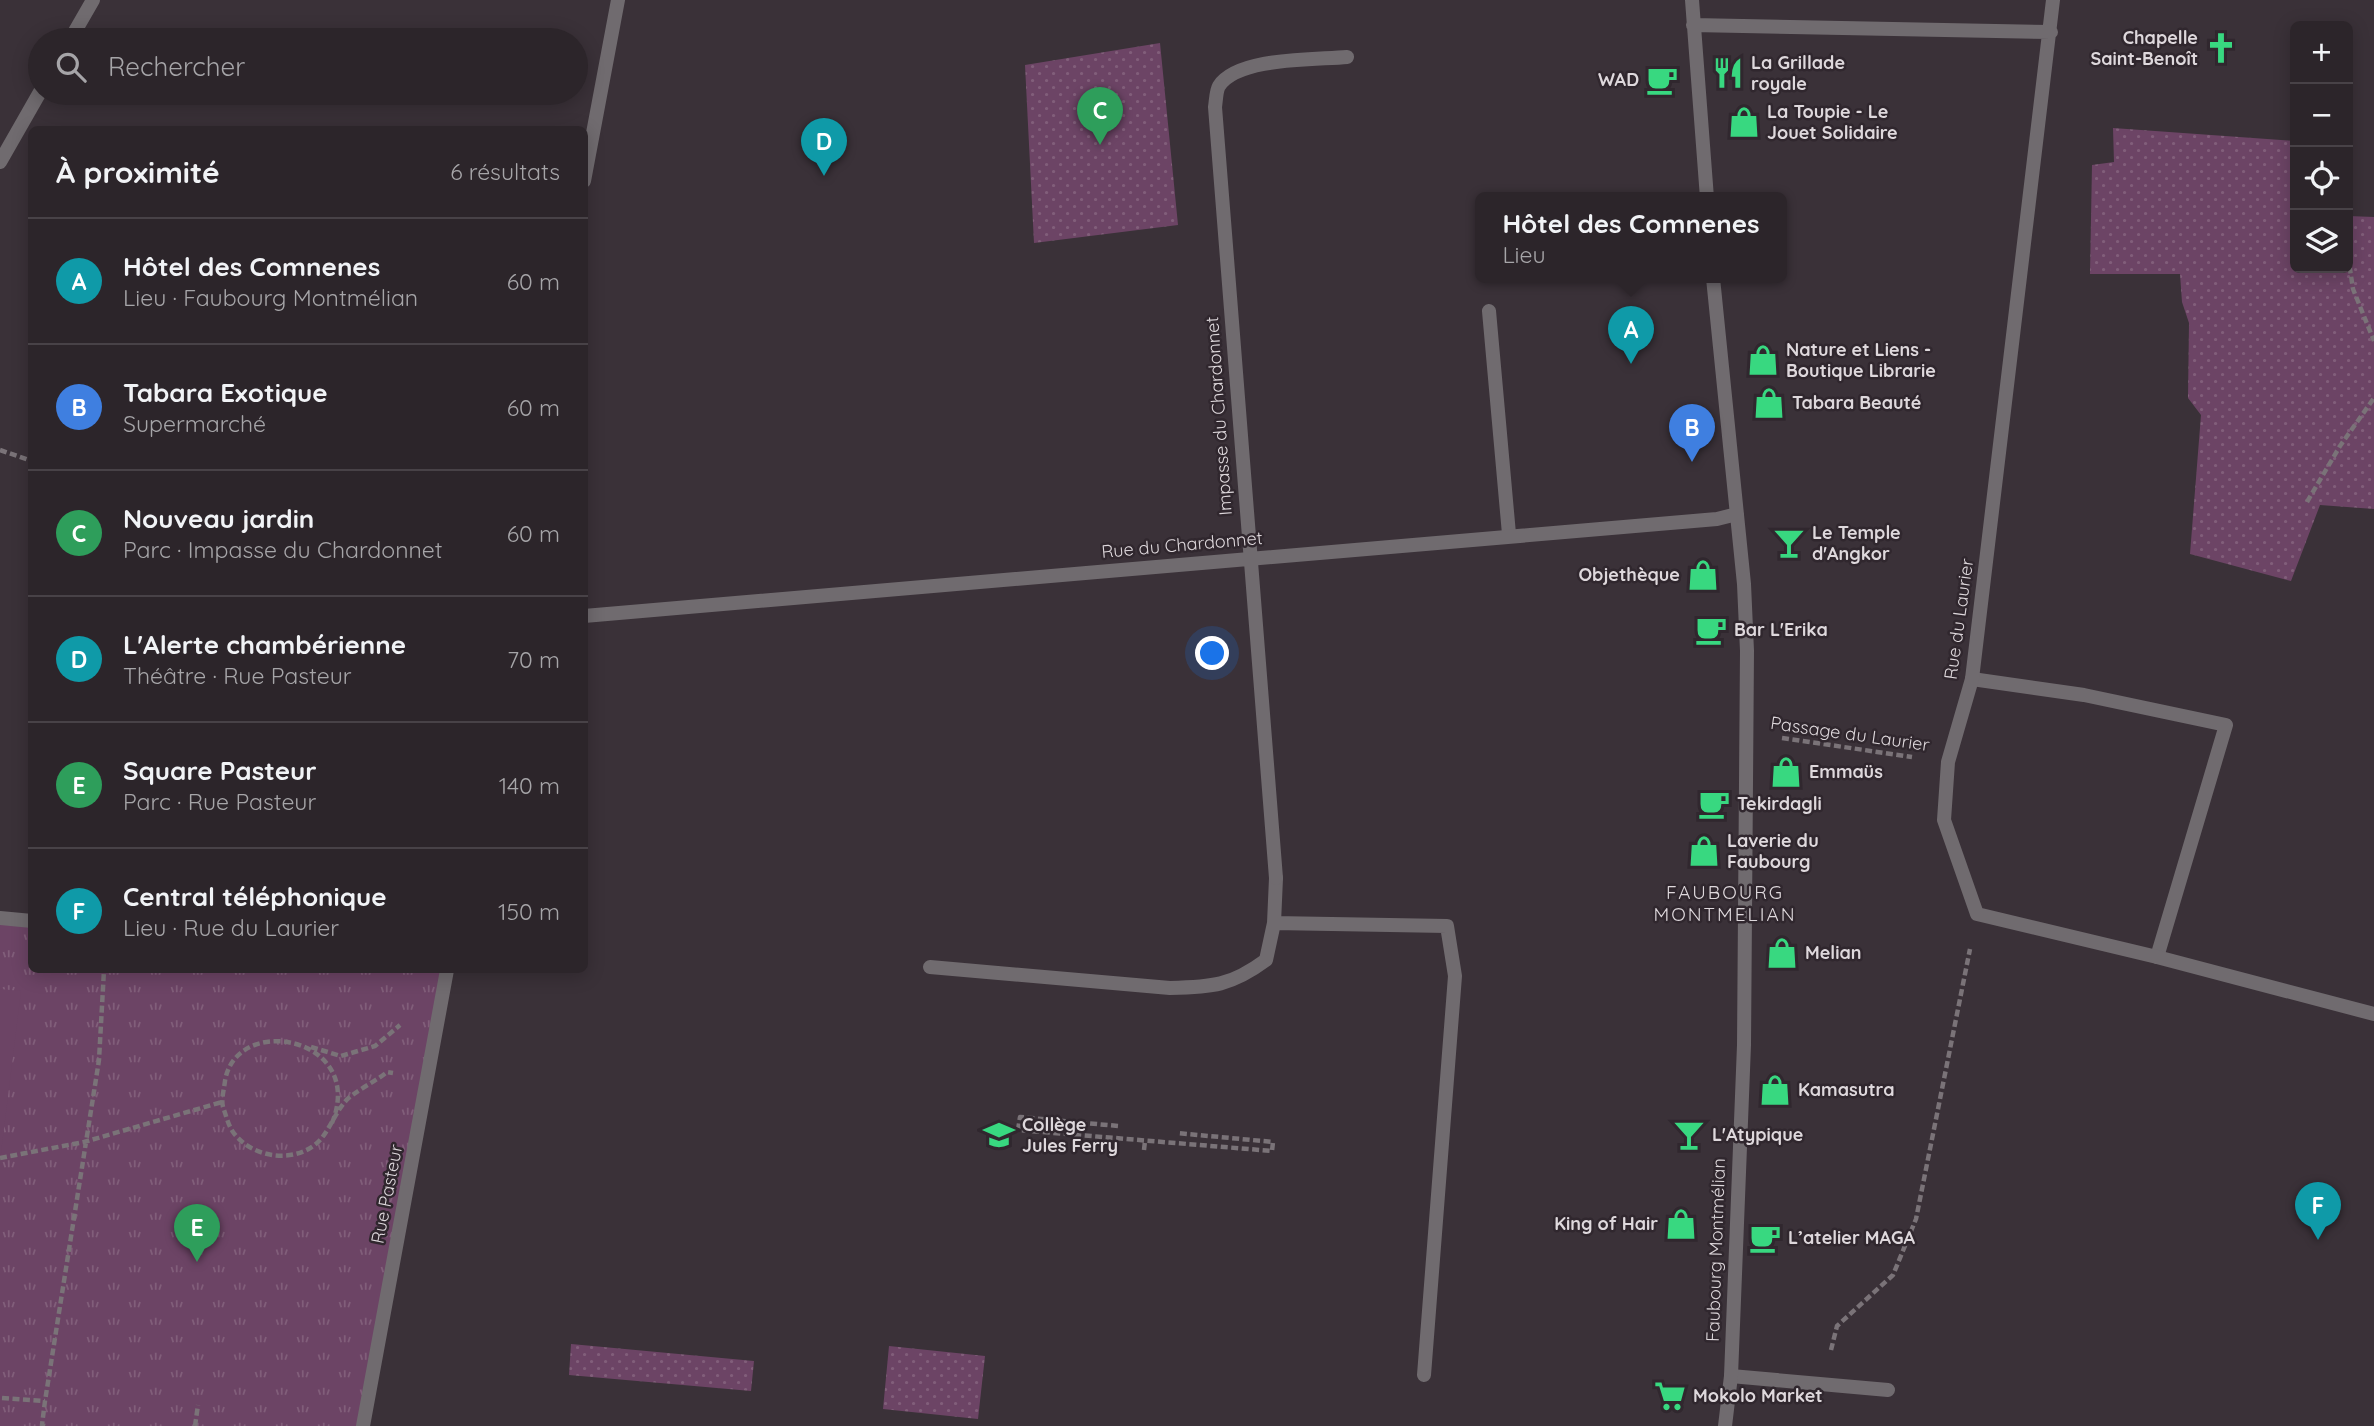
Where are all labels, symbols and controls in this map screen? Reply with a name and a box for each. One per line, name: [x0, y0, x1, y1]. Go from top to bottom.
map controls: [2290, 21, 2353, 273]
button: +: [2290, 21, 2353, 84]
place label: Chapelle Saint-Benoît: [2091, 26, 2198, 70]
search box: [28, 28, 588, 105]
church icon: Chapelle Saint-Benoît: [2204, 31, 2238, 65]
icon: search: [52, 48, 90, 86]
text: Rechercher: [108, 50, 245, 83]
place label: La Grillade royale: [1751, 51, 1845, 95]
restaurant icon: La Grillade royale: [1711, 56, 1745, 90]
cafe icon: WAD: [1645, 63, 1679, 97]
place label: WAD: [1598, 68, 1639, 91]
button: −: [2290, 84, 2353, 147]
pin: C: [1077, 87, 1123, 145]
place label: La Toupie - Le Jouet Solidaire: [1767, 100, 1898, 144]
shop icon: La Toupie - Le Jouet Solidaire: [1727, 105, 1761, 139]
pin: D: [801, 118, 847, 176]
button: locate: [2290, 147, 2353, 210]
text: À proximité: [56, 153, 220, 191]
text: 6 résultats: [450, 157, 560, 186]
popup: [1475, 192, 1787, 283]
text: Hôtel des Comnenes: [1502, 207, 1760, 240]
button: layers: [2290, 210, 2353, 273]
text: Lieu: [1502, 240, 1546, 269]
text: Hôtel des Comnenes: [123, 250, 380, 283]
text: A: [72, 267, 86, 296]
text: 60 m: [507, 267, 560, 296]
text: Lieu · Faubourg Montmélian: [123, 283, 418, 312]
pin: A: [1608, 306, 1654, 364]
street label: Impasse du Chardonnet: [1200, 316, 1237, 516]
place label: Nature et Liens - Boutique Librarie: [1786, 338, 1936, 382]
shop icon: Nature et Liens - Boutique Librarie: [1746, 343, 1780, 377]
text: Tabara Exotique: [123, 376, 328, 409]
shop icon: Tabara Beauté: [1752, 386, 1786, 420]
place label: Tabara Beauté: [1792, 391, 1921, 414]
text: B: [71, 393, 87, 422]
text: 60 m: [507, 393, 560, 422]
pin: B: [1669, 404, 1715, 462]
text: Supermarché: [123, 409, 266, 438]
text: Nouveau jardin: [123, 502, 314, 535]
text: C: [72, 519, 86, 548]
text: 60 m: [507, 519, 560, 548]
place label: Le Temple d'Angkor: [1812, 521, 1901, 565]
street label: Rue du Chardonnet: [1100, 526, 1264, 563]
bar icon: Le Temple d'Angkor: [1772, 526, 1806, 560]
text: Parc · Impasse du Chardonnet: [123, 535, 443, 564]
street label: Rue du Laurier: [1939, 557, 1978, 681]
shop icon: Objethèque: [1686, 558, 1720, 592]
place label: Objethèque: [1578, 563, 1680, 586]
cafe icon: Bar L'Erika: [1694, 613, 1728, 647]
place label: Bar L'Erika: [1734, 618, 1828, 641]
text: L'Alerte chambérienne: [123, 628, 406, 661]
your location: [1195, 636, 1229, 670]
text: D: [71, 645, 87, 674]
text: 70 m: [507, 645, 560, 674]
text: Théâtre · Rue Pasteur: [123, 661, 352, 690]
street label: Passage du Laurier: [1769, 711, 1931, 756]
text: Square Pasteur: [123, 754, 317, 787]
shop icon: Emmaüs: [1769, 755, 1803, 789]
place label: Emmaüs: [1809, 760, 1883, 783]
text: E: [72, 771, 86, 800]
text: 140 m: [499, 771, 560, 800]
text: Parc · Rue Pasteur: [123, 787, 316, 816]
cafe icon: Tekirdagli: [1697, 787, 1731, 821]
place label: Tekirdagli: [1737, 792, 1822, 815]
place label: Laverie du Faubourg: [1727, 829, 1819, 873]
shop icon: Laverie du Faubourg: [1687, 834, 1721, 868]
text: Central téléphonique: [123, 880, 387, 913]
district label: FAUBOURG MONTMELIAN: [1653, 880, 1797, 926]
text: F: [73, 897, 85, 926]
text: 150 m: [498, 897, 560, 926]
text: Lieu · Rue du Laurier: [123, 913, 339, 942]
shop icon: Melian: [1765, 936, 1799, 970]
place label: Melian: [1805, 941, 1862, 964]
shop icon: Kamasutra: [1758, 1073, 1792, 1107]
place label: Kamasutra: [1798, 1078, 1895, 1101]
place label: Collège Jules Ferry: [1022, 1113, 1118, 1157]
school or university icon: Collège Jules Ferry: [982, 1118, 1016, 1152]
bar icon: L'Atypique: [1672, 1118, 1706, 1152]
place label: L'Atypique: [1712, 1123, 1803, 1146]
street label: Rue Pasteur: [366, 1142, 407, 1245]
street label: Faubourg Montmélian: [1701, 1158, 1730, 1342]
pin: F: [2295, 1182, 2341, 1240]
pin: E: [174, 1204, 220, 1262]
shop icon: King of Hair: [1664, 1207, 1698, 1241]
place label: King of Hair: [1554, 1212, 1658, 1235]
cafe icon: L’atelier MAGA: [1748, 1221, 1782, 1255]
place label: L’atelier MAGA: [1788, 1226, 1916, 1249]
supermarket icon: Mokolo Market: [1653, 1379, 1687, 1413]
place label: Mokolo Market: [1693, 1384, 1823, 1407]

